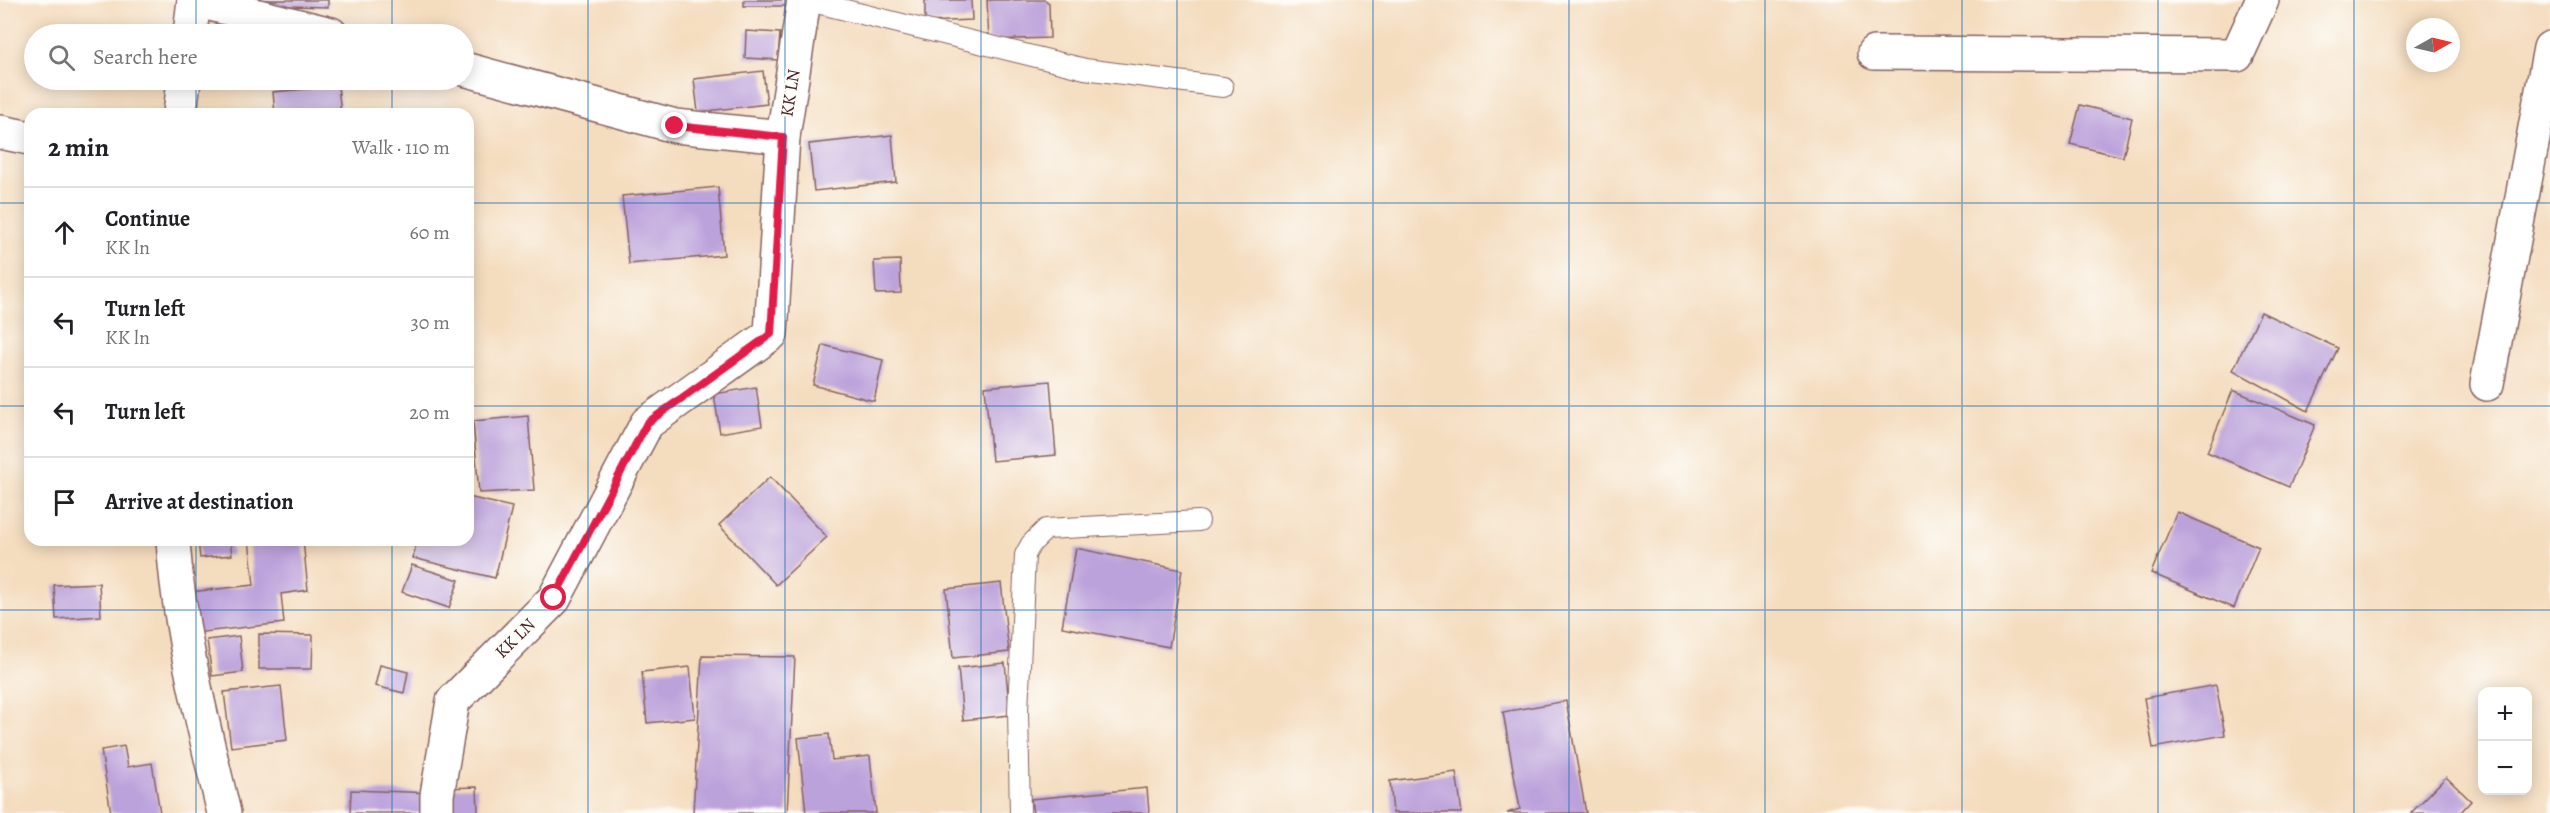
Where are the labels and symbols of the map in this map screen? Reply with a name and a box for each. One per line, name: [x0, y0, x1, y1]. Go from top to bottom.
north arrow: [2406, 18, 2460, 72]
street label: KK LN: [774, 67, 806, 119]
route end: [661, 112, 687, 138]
route start: [540, 584, 566, 610]
street label: KK LN: [490, 613, 540, 663]

